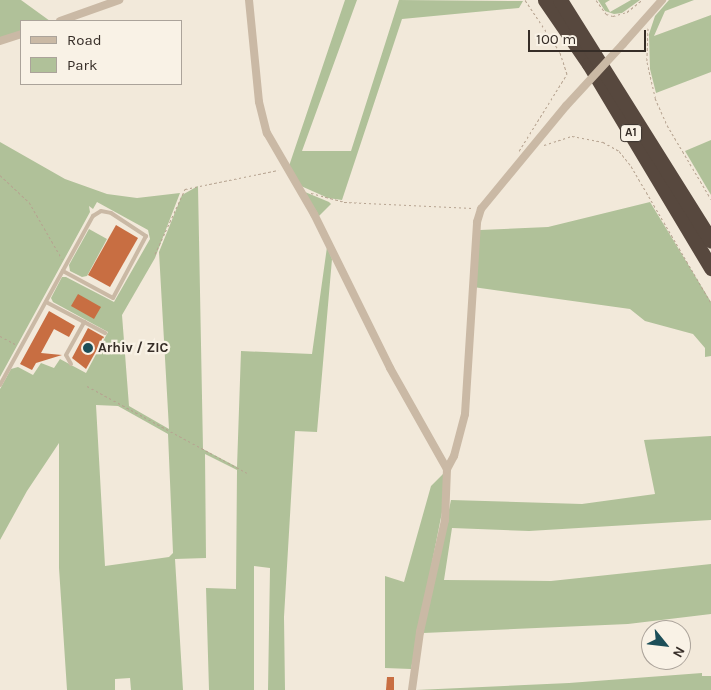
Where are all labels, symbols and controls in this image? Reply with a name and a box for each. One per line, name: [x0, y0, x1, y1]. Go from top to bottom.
legend: [20, 20, 182, 85]
scale bar: [531, 20, 648, 52]
text: 100 m: [536, 30, 576, 48]
text: Road: [67, 31, 102, 49]
text: Park: [67, 56, 97, 74]
road number: A1: [620, 124, 642, 142]
place label: Arhiv / ZIC: [98, 340, 168, 356]
marker: Arhiv / ZIC: [82, 342, 94, 354]
north arrow: [641, 620, 691, 670]
text: N: [669, 644, 689, 661]

